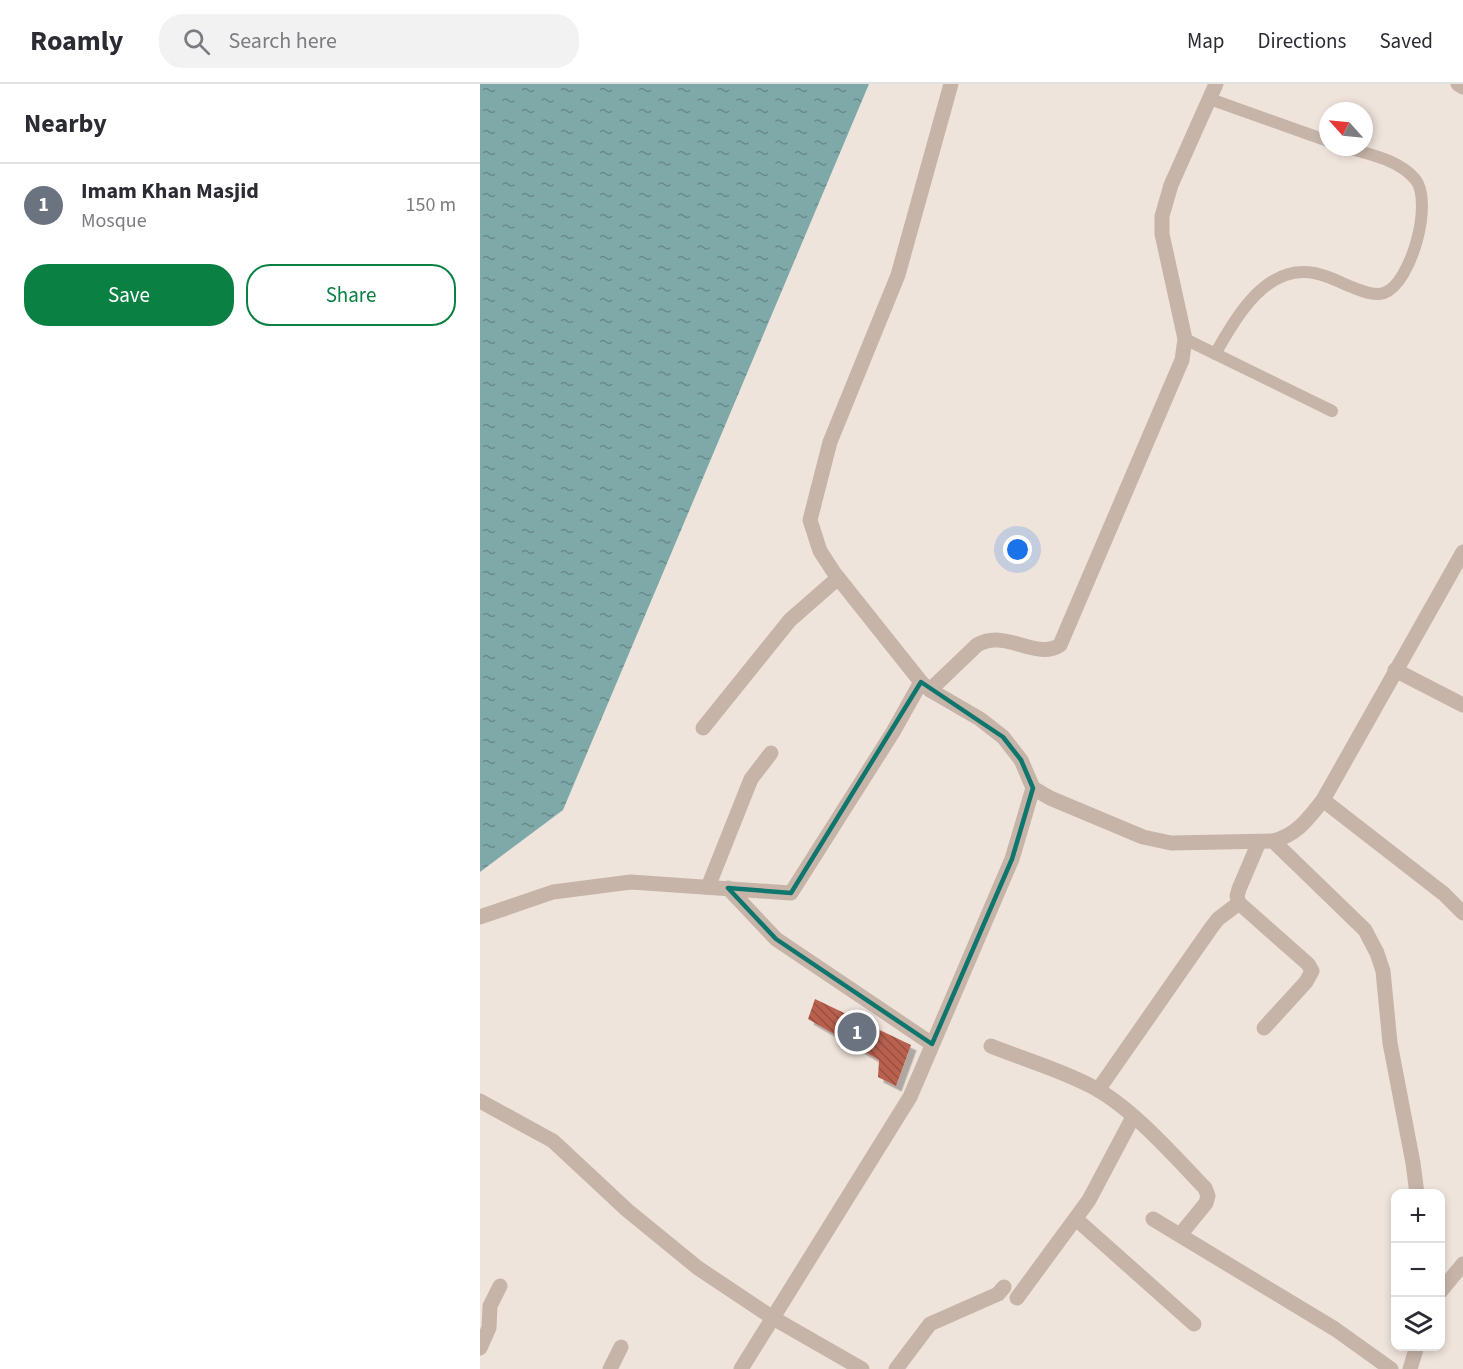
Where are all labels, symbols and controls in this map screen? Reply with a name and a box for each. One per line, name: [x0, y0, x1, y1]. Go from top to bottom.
search box: [159, 14, 579, 68]
text: Roamly: [30, 21, 123, 61]
icon: search: [180, 25, 213, 58]
text: Search here: [228, 25, 337, 57]
text: Map: [1187, 26, 1225, 56]
text: Directions: [1258, 26, 1346, 56]
text: Saved: [1379, 26, 1433, 56]
north arrow: [1319, 102, 1373, 156]
text: Nearby: [24, 105, 107, 142]
text: Imam Khan Masjid: [81, 175, 259, 207]
text: 1: [38, 191, 49, 219]
text: 150 m: [406, 191, 456, 219]
text: Mosque: [81, 207, 147, 235]
button: Save: [24, 264, 234, 326]
button: Share: [246, 264, 456, 326]
your location: [1003, 535, 1032, 564]
pin: 1: [838, 1010, 877, 1054]
map controls: [1391, 1189, 1445, 1351]
button: +: [1391, 1189, 1445, 1243]
button: −: [1391, 1243, 1445, 1297]
button: layers: [1391, 1297, 1445, 1351]

